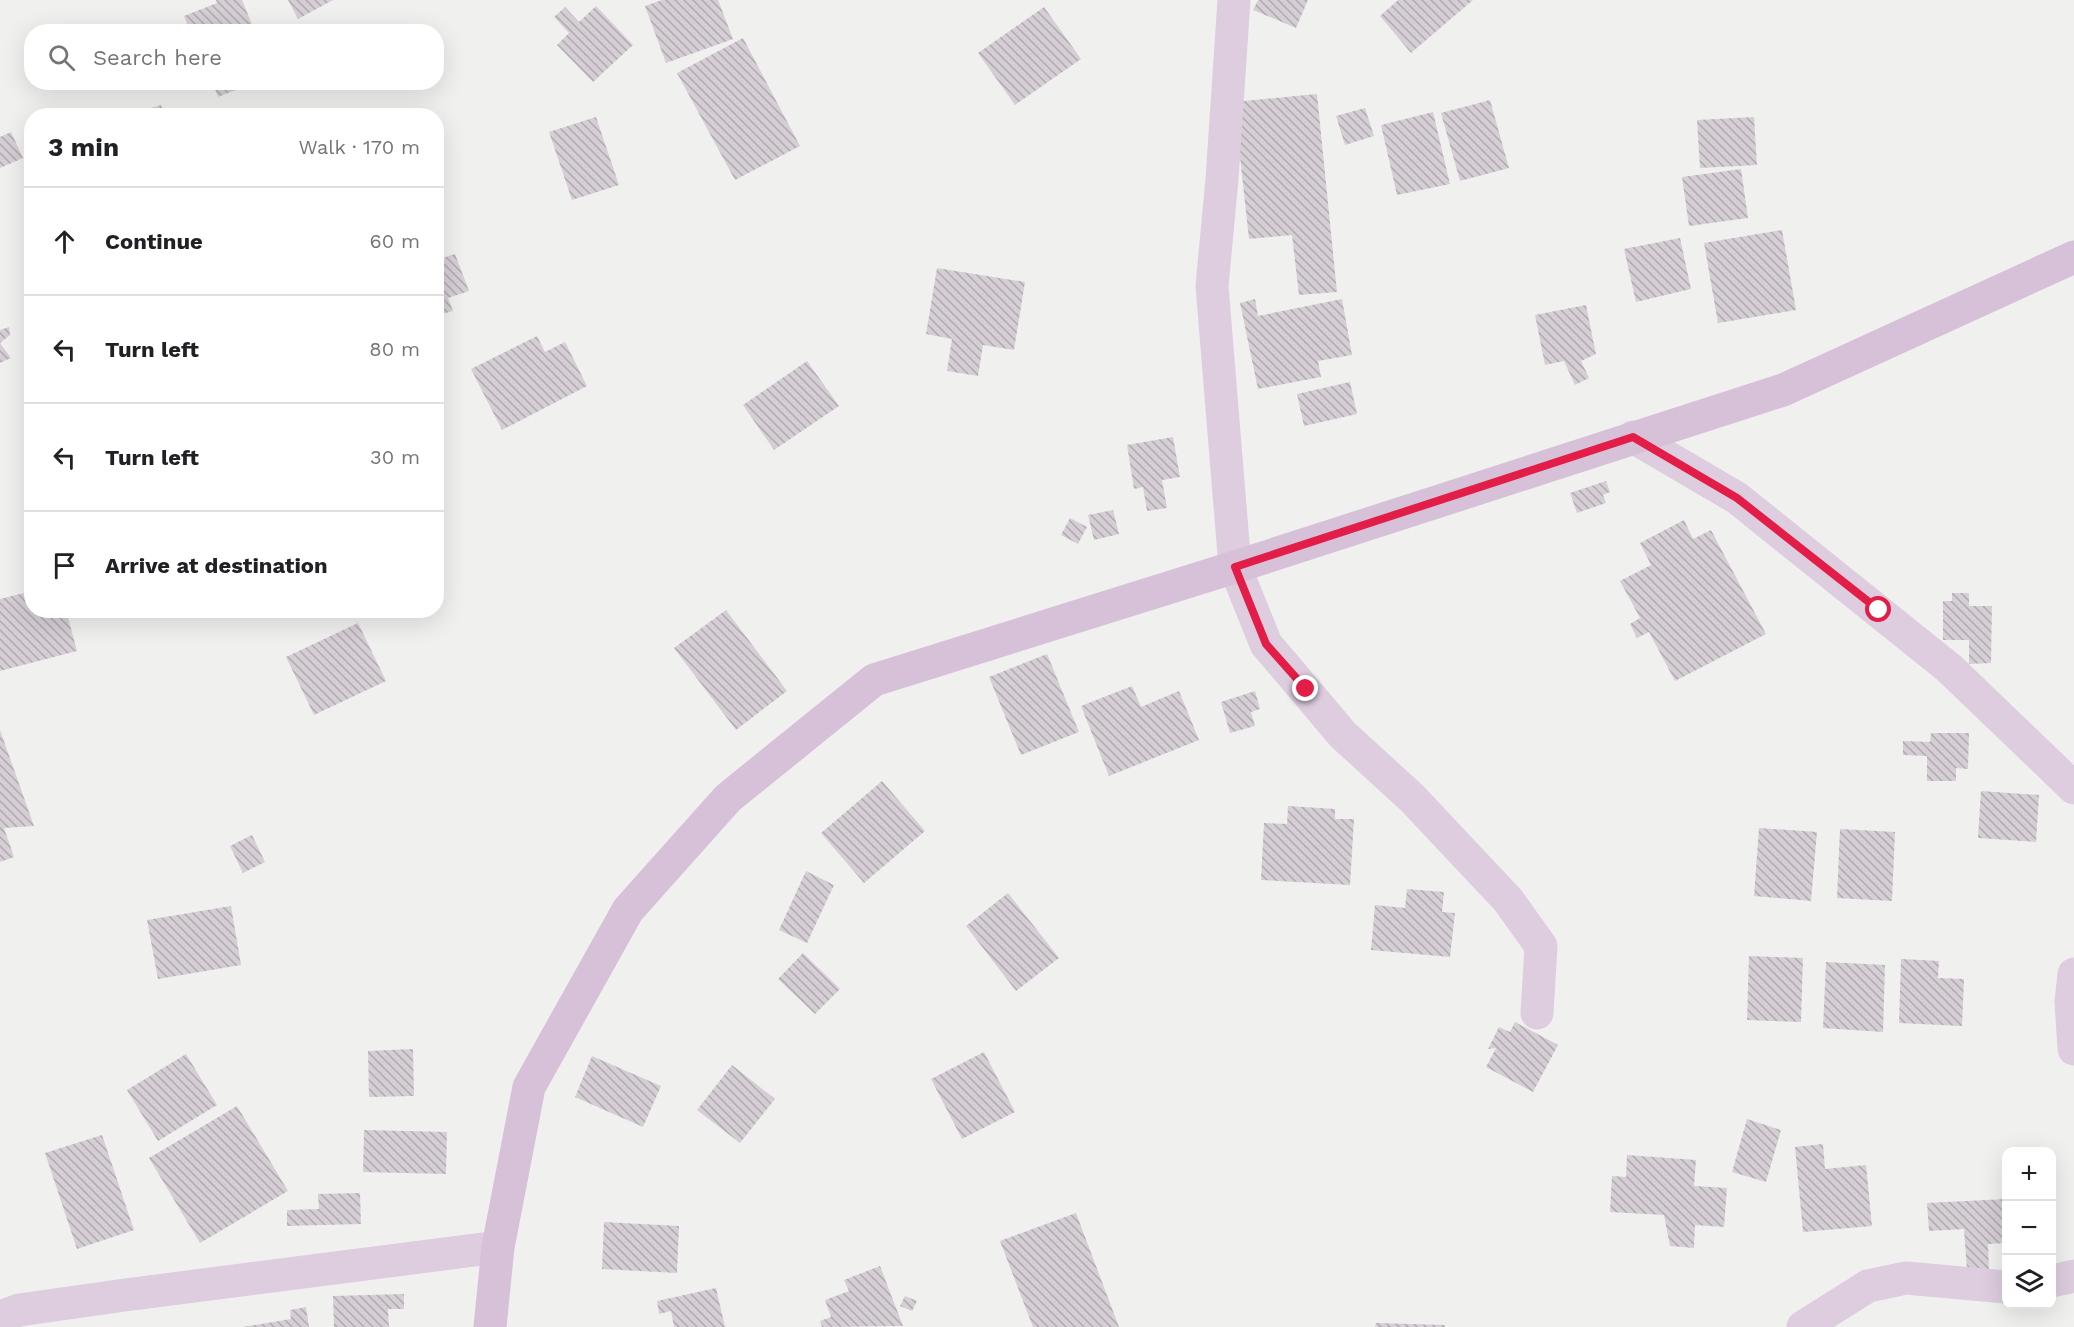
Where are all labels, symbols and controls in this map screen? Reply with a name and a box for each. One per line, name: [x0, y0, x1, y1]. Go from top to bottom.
search box: [24, 24, 444, 90]
icon: search: [45, 41, 78, 74]
text: Search here: [93, 45, 222, 70]
text: 3 min: [48, 132, 119, 162]
text: Walk · 170 m: [299, 135, 420, 159]
icon: ahead: [48, 225, 81, 258]
text: Continue: [105, 229, 203, 254]
text: 60 m: [370, 229, 420, 253]
icon: left: [48, 333, 81, 366]
text: Turn left: [105, 337, 199, 362]
text: 80 m: [369, 337, 420, 361]
icon: left: [48, 441, 81, 474]
text: Turn left: [105, 445, 199, 470]
text: 30 m: [370, 445, 420, 469]
icon: arrive: [48, 549, 81, 582]
text: Arrive at destination: [105, 553, 328, 578]
route start: [1865, 596, 1891, 622]
route end: [1292, 675, 1318, 701]
map controls: [2002, 1147, 2056, 1309]
button: +: [2002, 1147, 2056, 1201]
button: −: [2002, 1201, 2056, 1255]
button: layers: [2002, 1255, 2056, 1309]

